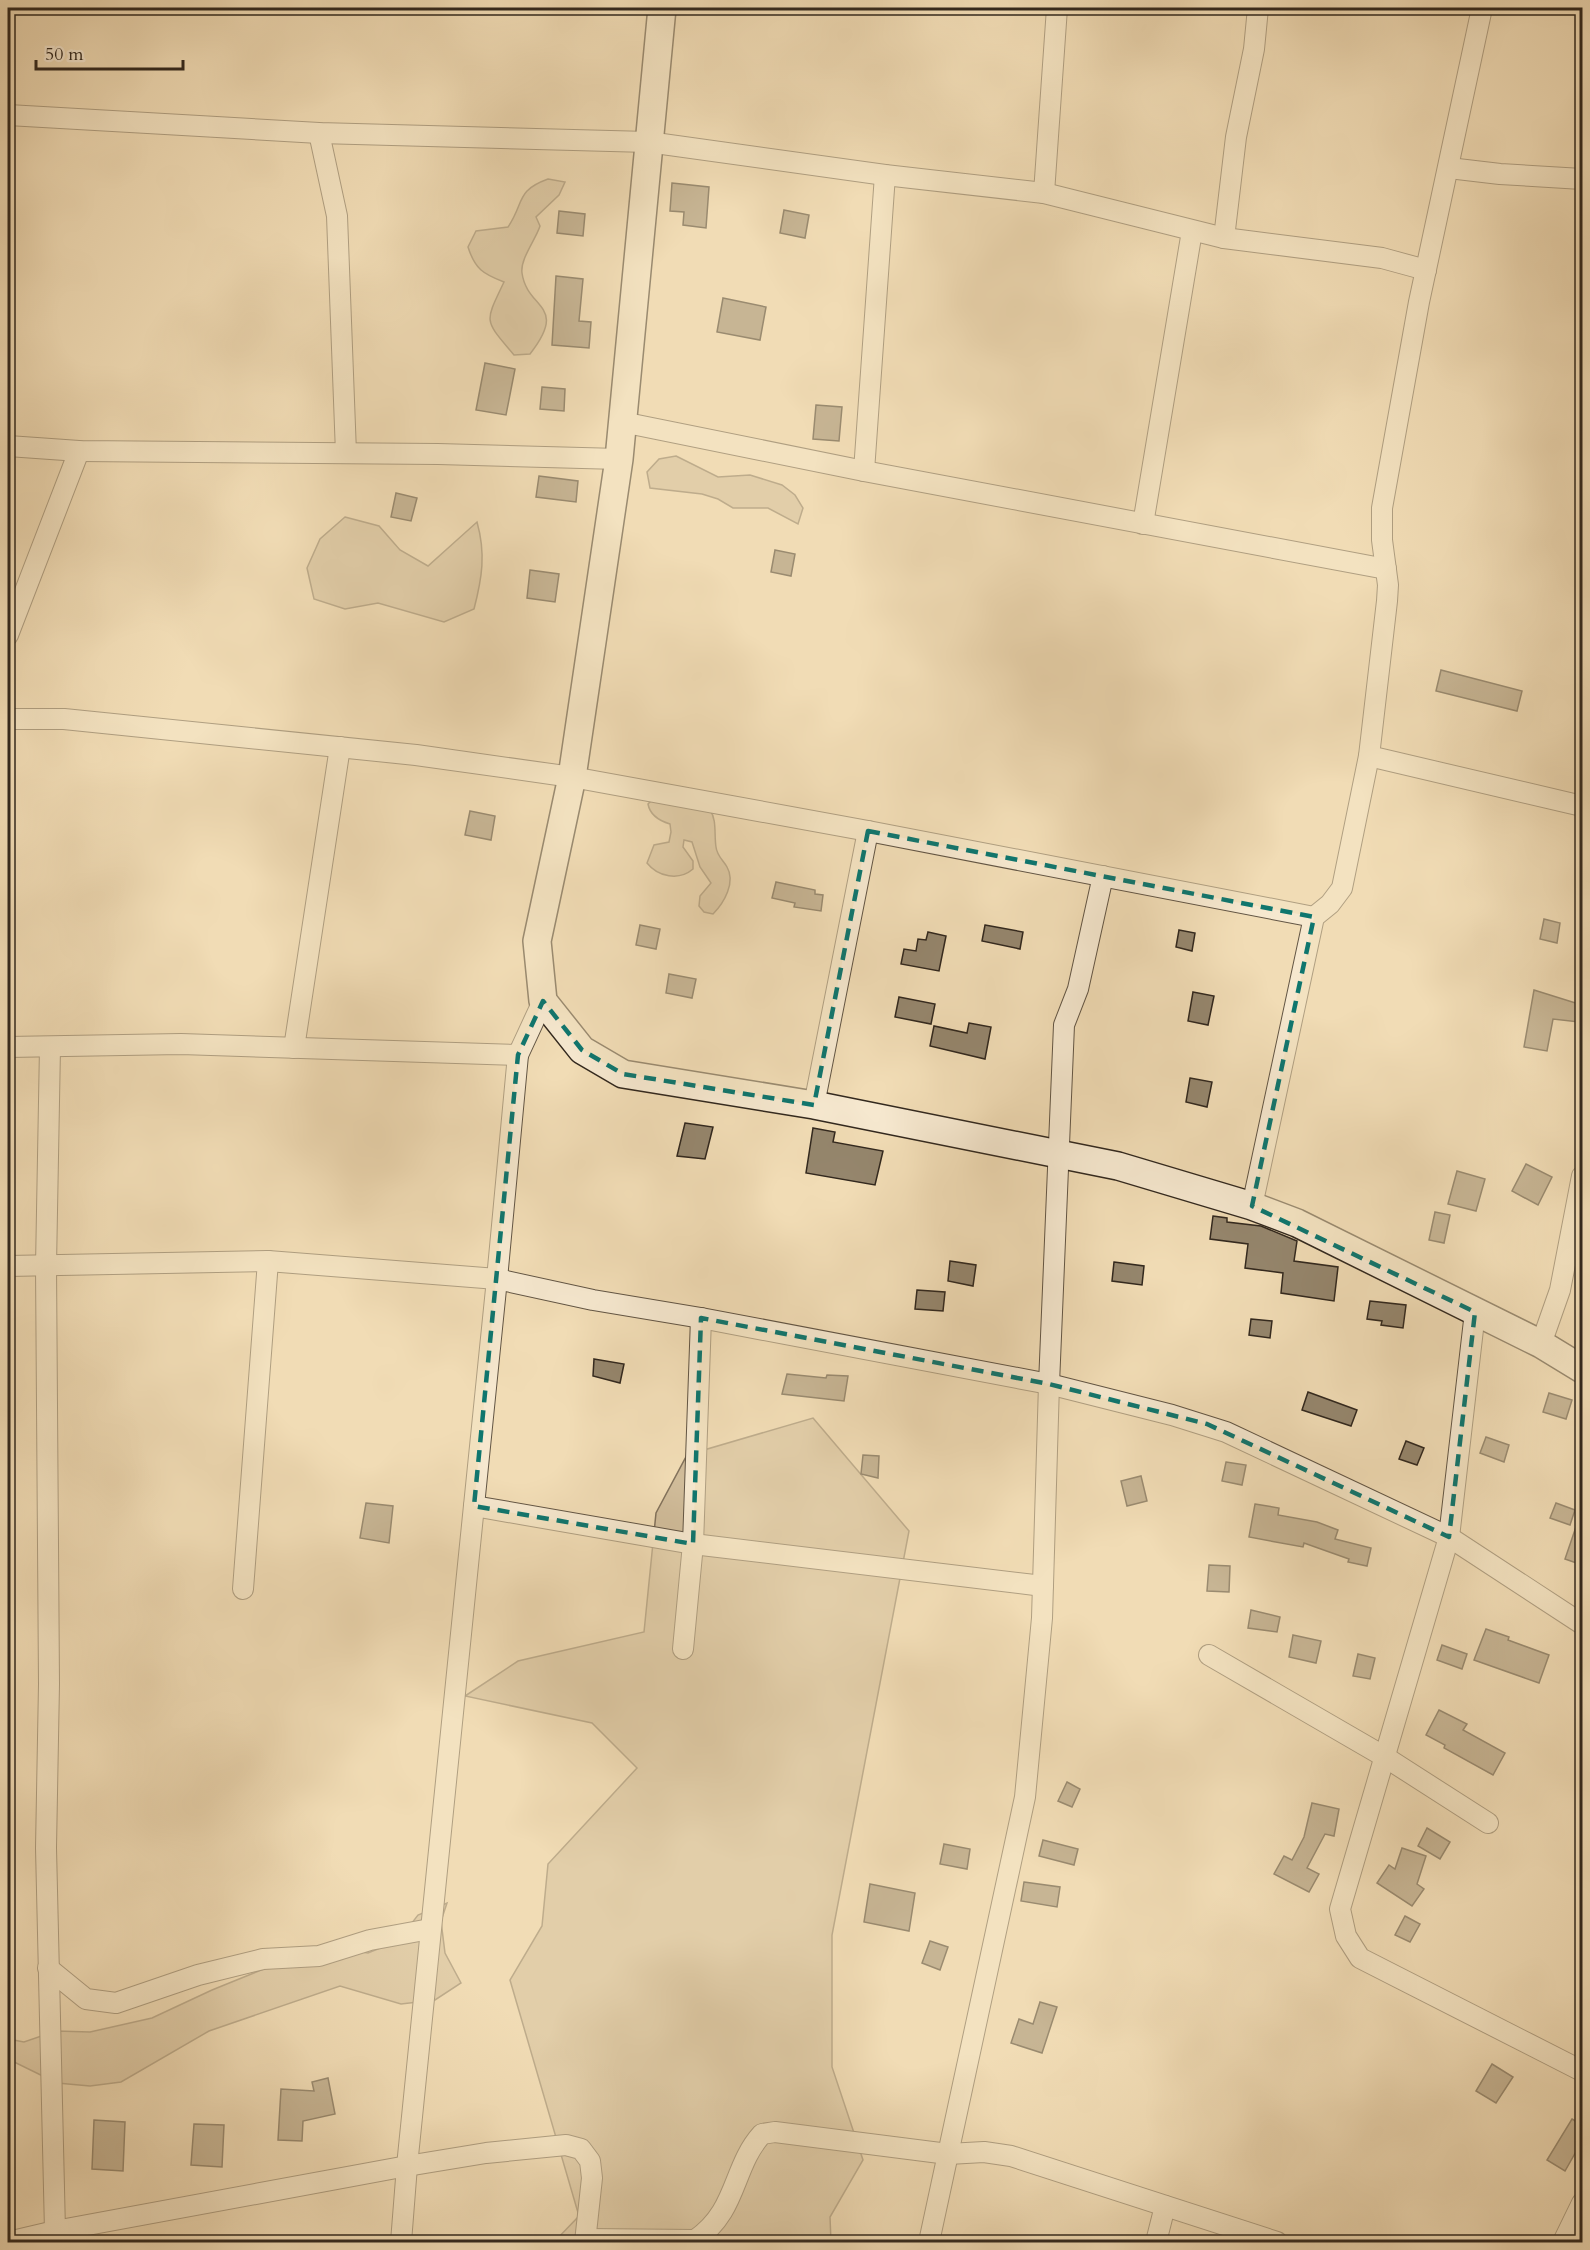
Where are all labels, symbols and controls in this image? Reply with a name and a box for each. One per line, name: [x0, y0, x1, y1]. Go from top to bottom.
scale bar: [36, 33, 183, 71]
text: 50 m: [45, 42, 84, 67]

